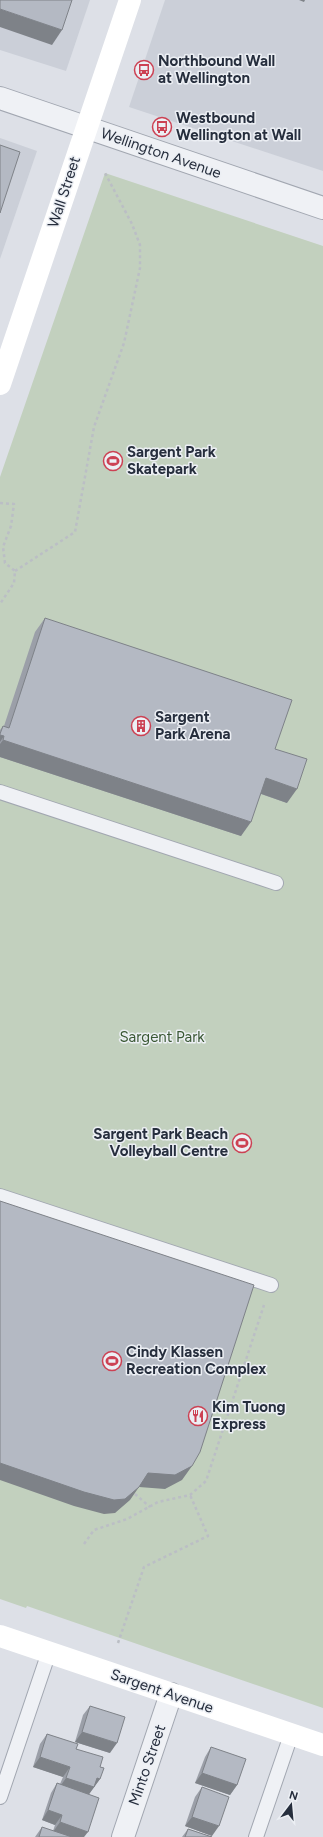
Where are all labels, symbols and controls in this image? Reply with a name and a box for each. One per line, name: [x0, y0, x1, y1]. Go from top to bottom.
place label: Northbound Wall at Wellington: [158, 52, 275, 87]
bus stop icon: Northbound Wall at Wellington: [133, 59, 155, 81]
place label: Westbound Wellington at Wall: [176, 109, 301, 144]
bus stop icon: Westbound Wellington at Wall: [151, 116, 173, 138]
street label: Wellington Avenue: [98, 124, 224, 182]
street label: Wall Street: [44, 154, 84, 230]
place label: Sargent Park Skatepark: [127, 443, 216, 478]
sports icon: Sargent Park Skatepark: [102, 450, 124, 472]
place label: Sargent Park Arena: [155, 708, 230, 743]
building icon: Sargent Park Arena: [130, 715, 152, 737]
park label: Sargent Park: [119, 1028, 205, 1046]
place label: Sargent Park Beach Volleyball Centre: [93, 1125, 229, 1160]
sports icon: Sargent Park Beach Volleyball Centre: [231, 1132, 253, 1154]
place label: Cindy Klassen Recreation Complex: [126, 1343, 266, 1378]
sports icon: Cindy Klassen Recreation Complex: [101, 1350, 123, 1372]
place label: Kim Tuong Express: [212, 1398, 286, 1433]
restaurant icon: Kim Tuong Express: [187, 1405, 209, 1427]
street label: Sargent Avenue: [108, 1665, 216, 1717]
street label: Minto Street: [125, 1722, 169, 1808]
north arrow: [271, 1785, 311, 1825]
text: N: [288, 1788, 300, 1803]

